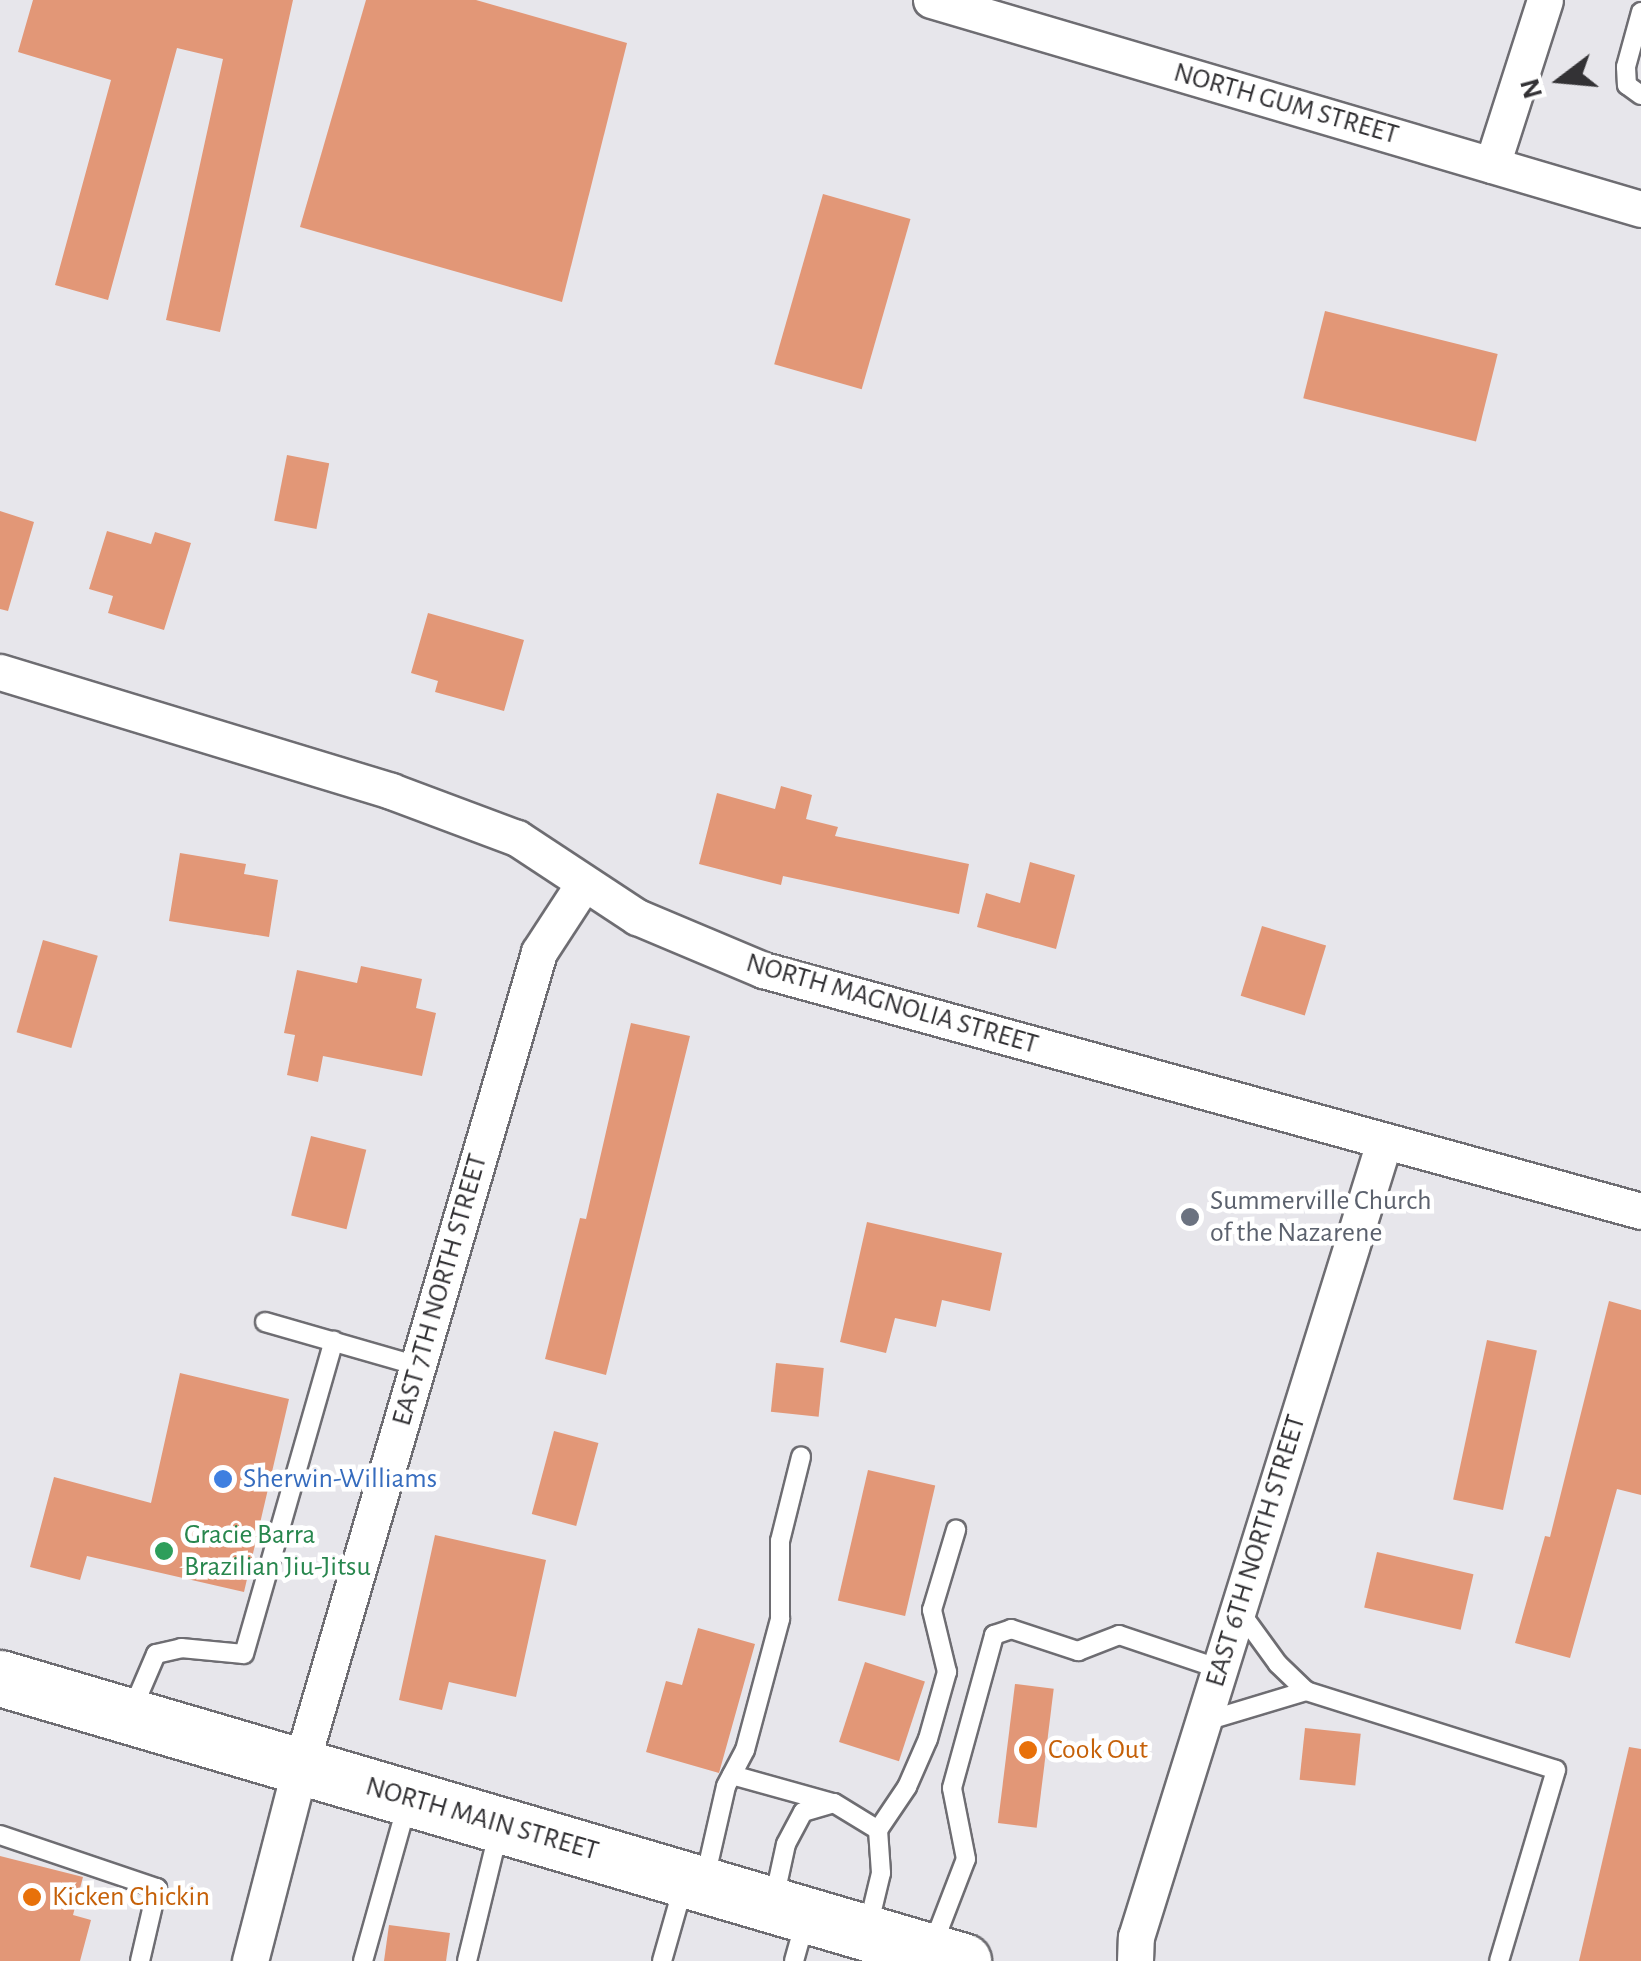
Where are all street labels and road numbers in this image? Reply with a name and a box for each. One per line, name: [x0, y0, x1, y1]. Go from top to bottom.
street label: NORTH GUM STREET: [1170, 56, 1402, 152]
street label: NORTH MAGNOLIA STREET: [742, 946, 1042, 1062]
street label: EAST 7TH NORTH STREET: [385, 1150, 495, 1430]
street label: EAST 6TH NORTH STREET: [1199, 1411, 1313, 1691]
street label: NORTH MAIN STREET: [362, 1770, 602, 1868]

